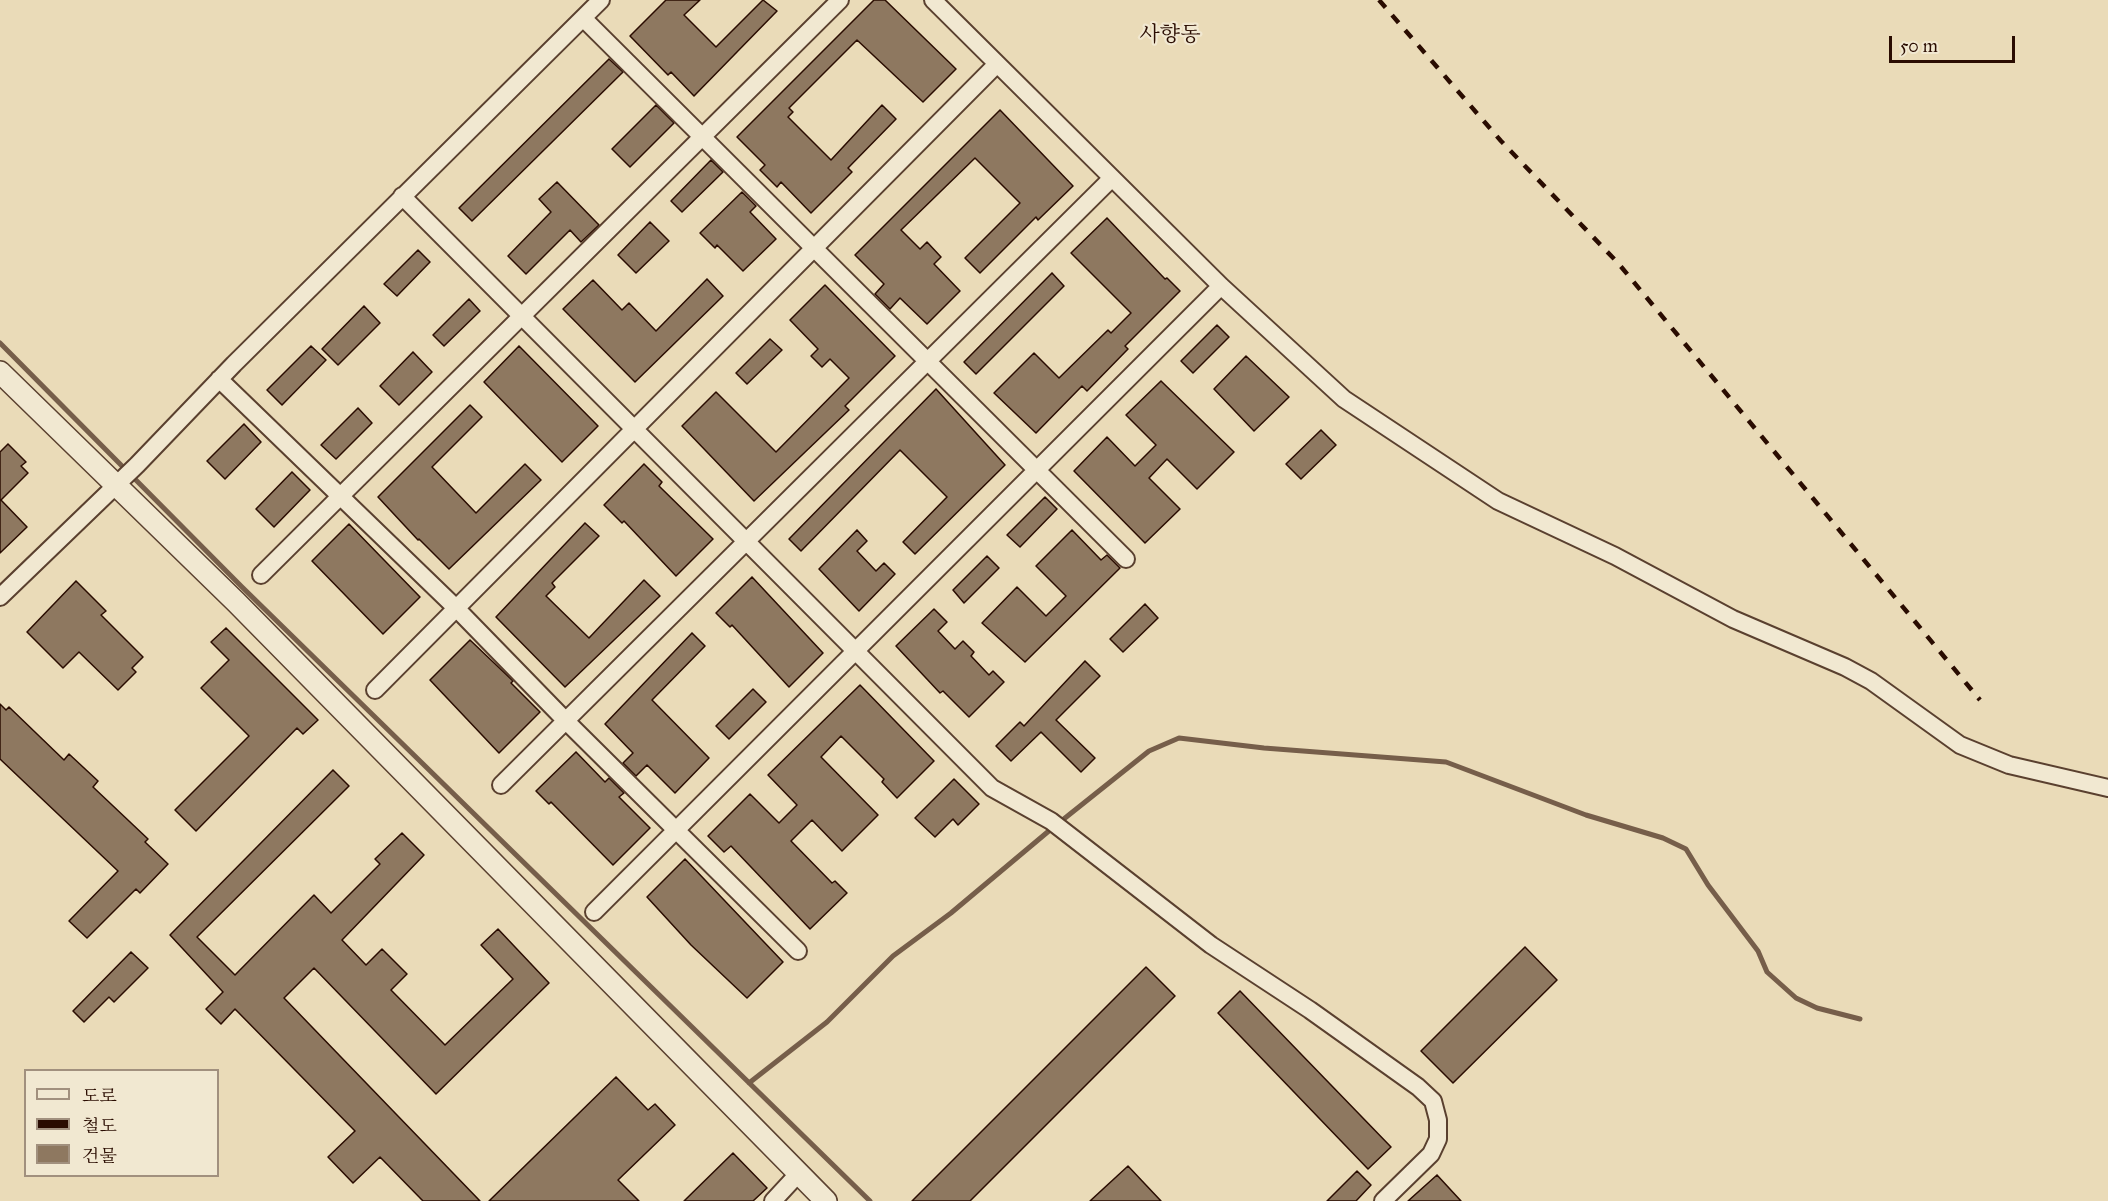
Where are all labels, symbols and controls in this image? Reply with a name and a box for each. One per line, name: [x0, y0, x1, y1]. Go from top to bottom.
district label: 사향동: [1140, 23, 1200, 49]
scale bar: [1892, 24, 2018, 62]
text: 50 m: [1900, 35, 1938, 57]
legend: [24, 1069, 219, 1177]
text: 도로: [82, 1085, 117, 1107]
text: 철도: [82, 1115, 117, 1137]
text: 건물: [82, 1145, 117, 1167]

